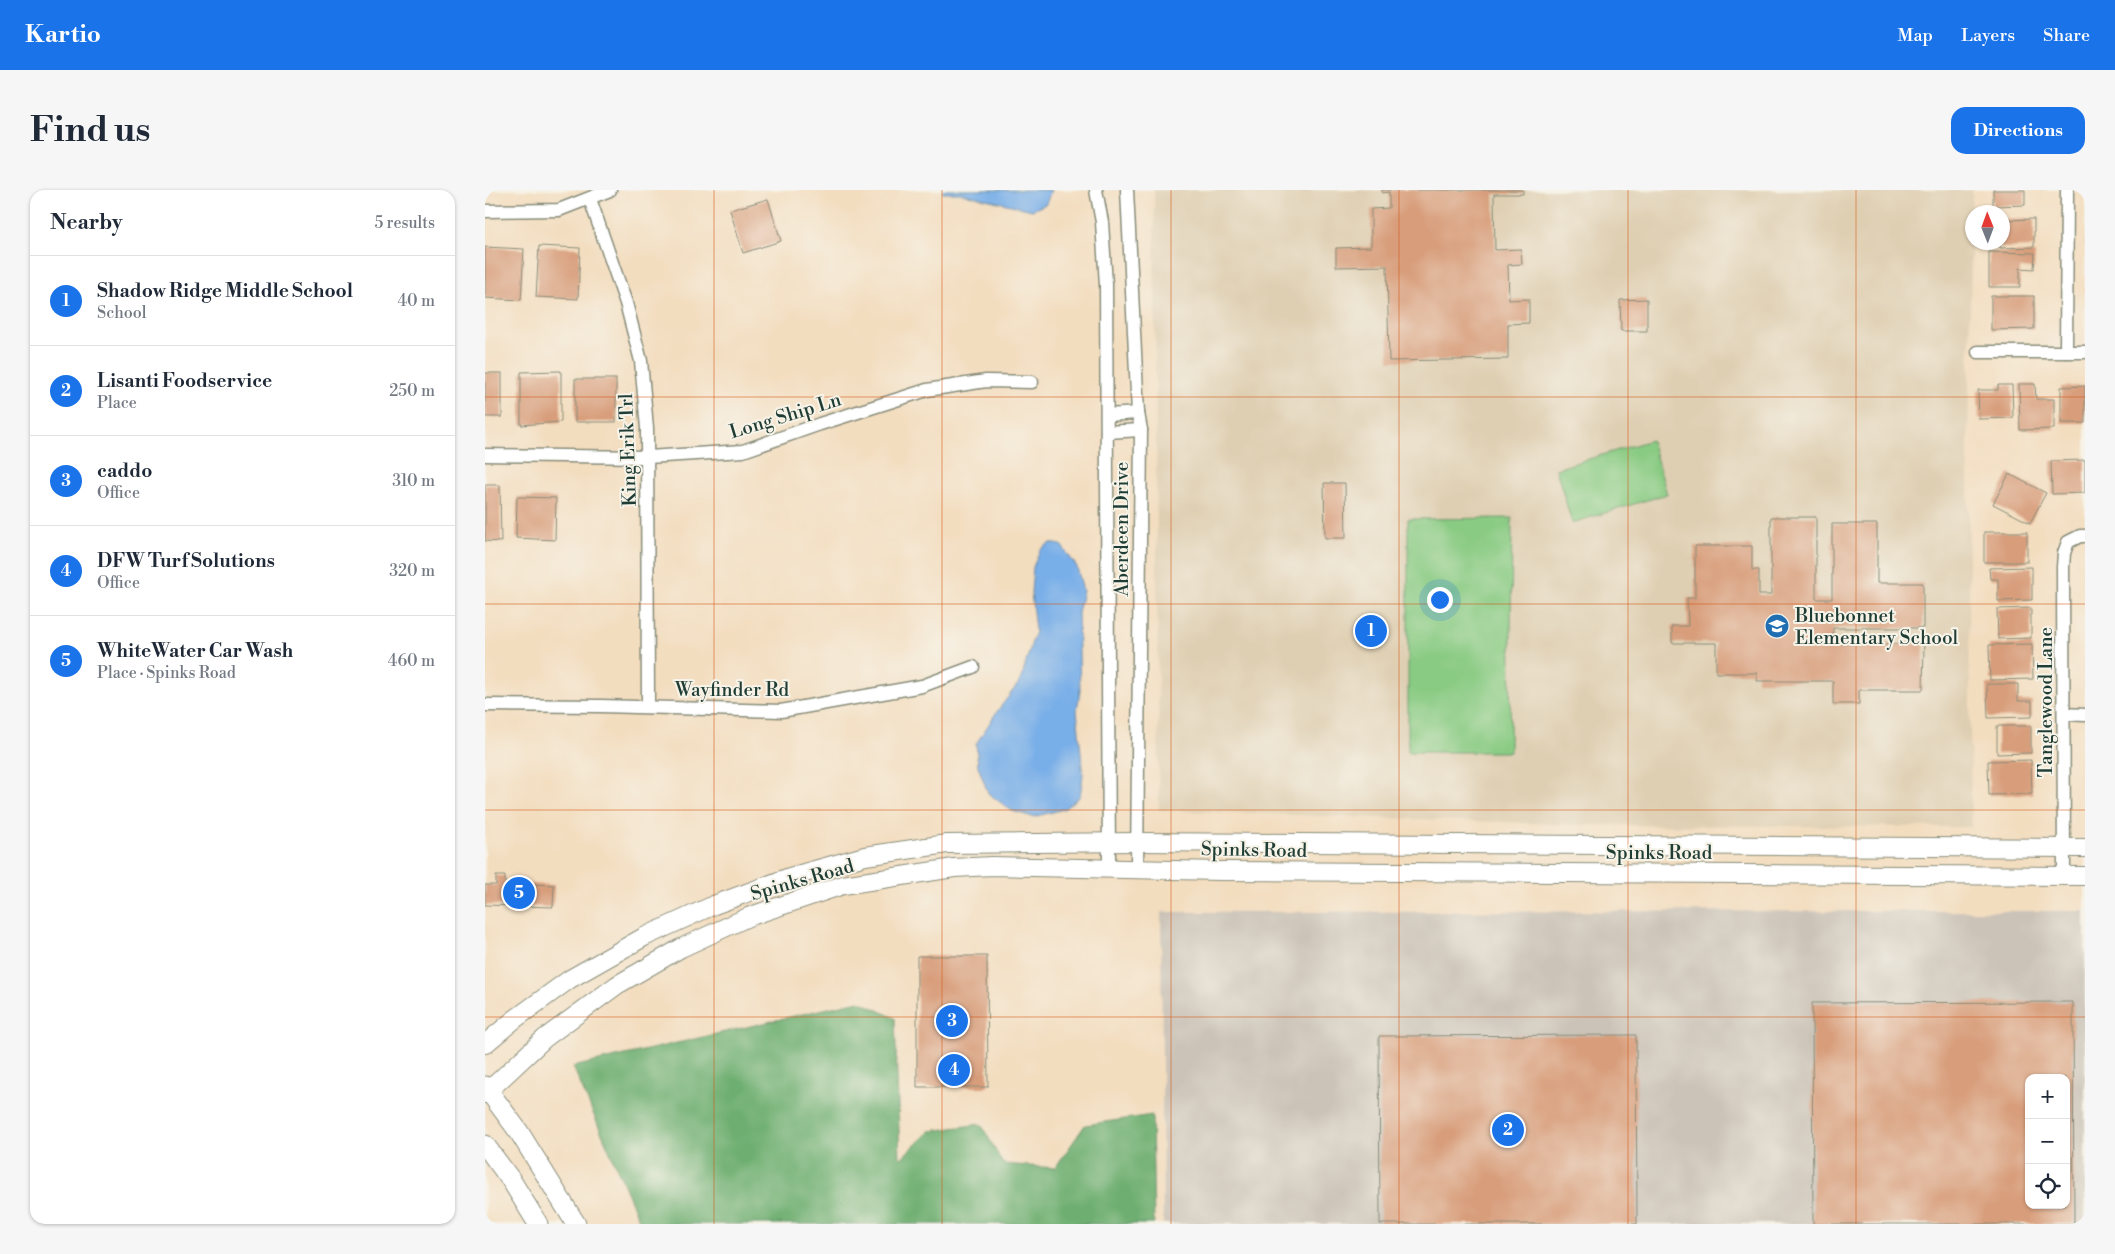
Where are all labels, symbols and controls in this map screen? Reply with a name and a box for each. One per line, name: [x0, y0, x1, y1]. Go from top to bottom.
text: Kartio: [25, 20, 101, 50]
text: Map: [1898, 24, 1933, 47]
text: Layers: [1961, 24, 2015, 47]
text: Share: [2043, 24, 2090, 47]
button: Directions: [1951, 107, 2085, 154]
text: Find us: [30, 109, 150, 152]
north arrow: [1965, 205, 2010, 250]
text: Nearby: [50, 210, 123, 236]
text: 5 results: [374, 213, 435, 233]
text: Shadow Ridge Middle School: [97, 279, 353, 303]
text: 1: [62, 291, 70, 311]
text: 40 m: [398, 291, 435, 311]
text: School: [97, 303, 146, 323]
text: Lisanti Foodservice: [97, 369, 272, 393]
text: 2: [61, 381, 71, 401]
text: 250 m: [389, 381, 435, 401]
street label: Long Ship Ln: [726, 388, 844, 444]
text: Place: [97, 393, 137, 413]
street label: King Erik Trl: [614, 393, 642, 507]
text: caddo: [97, 459, 152, 483]
street label: Aberdeen Drive: [1110, 462, 1134, 597]
text: 3: [61, 471, 71, 491]
text: 310 m: [392, 471, 435, 491]
text: Office: [97, 483, 140, 503]
text: DFW Turf Solutions: [97, 549, 275, 573]
text: 4: [61, 561, 71, 581]
text: 320 m: [389, 561, 435, 581]
text: Office: [97, 573, 140, 593]
your location: [1427, 587, 1453, 613]
place label: Bluebonnet Elementary School: [1794, 604, 1959, 650]
pin: 1: [1355, 612, 1387, 650]
school or university icon: Bluebonnet Elementary School: [1764, 613, 1790, 639]
street label: Tanglewood Lane: [2034, 627, 2058, 777]
text: WhiteWater Car Wash: [97, 639, 293, 663]
text: 5: [61, 651, 71, 671]
text: 460 m: [388, 651, 435, 671]
text: Place · Spinks Road: [97, 663, 236, 683]
street label: Wayfinder Rd: [674, 678, 789, 702]
street label: Spinks Road: [1201, 837, 1308, 863]
street label: Spinks Road: [1606, 841, 1712, 865]
street label: Spinks Road: [748, 854, 857, 906]
pin: 5: [503, 874, 535, 912]
pin: 3: [936, 1002, 968, 1040]
pin: 4: [938, 1051, 970, 1089]
map controls: [2025, 1074, 2070, 1209]
button: +: [2025, 1074, 2070, 1119]
pin: 2: [1492, 1111, 1524, 1149]
button: −: [2025, 1119, 2070, 1164]
button: locate: [2025, 1164, 2070, 1209]

